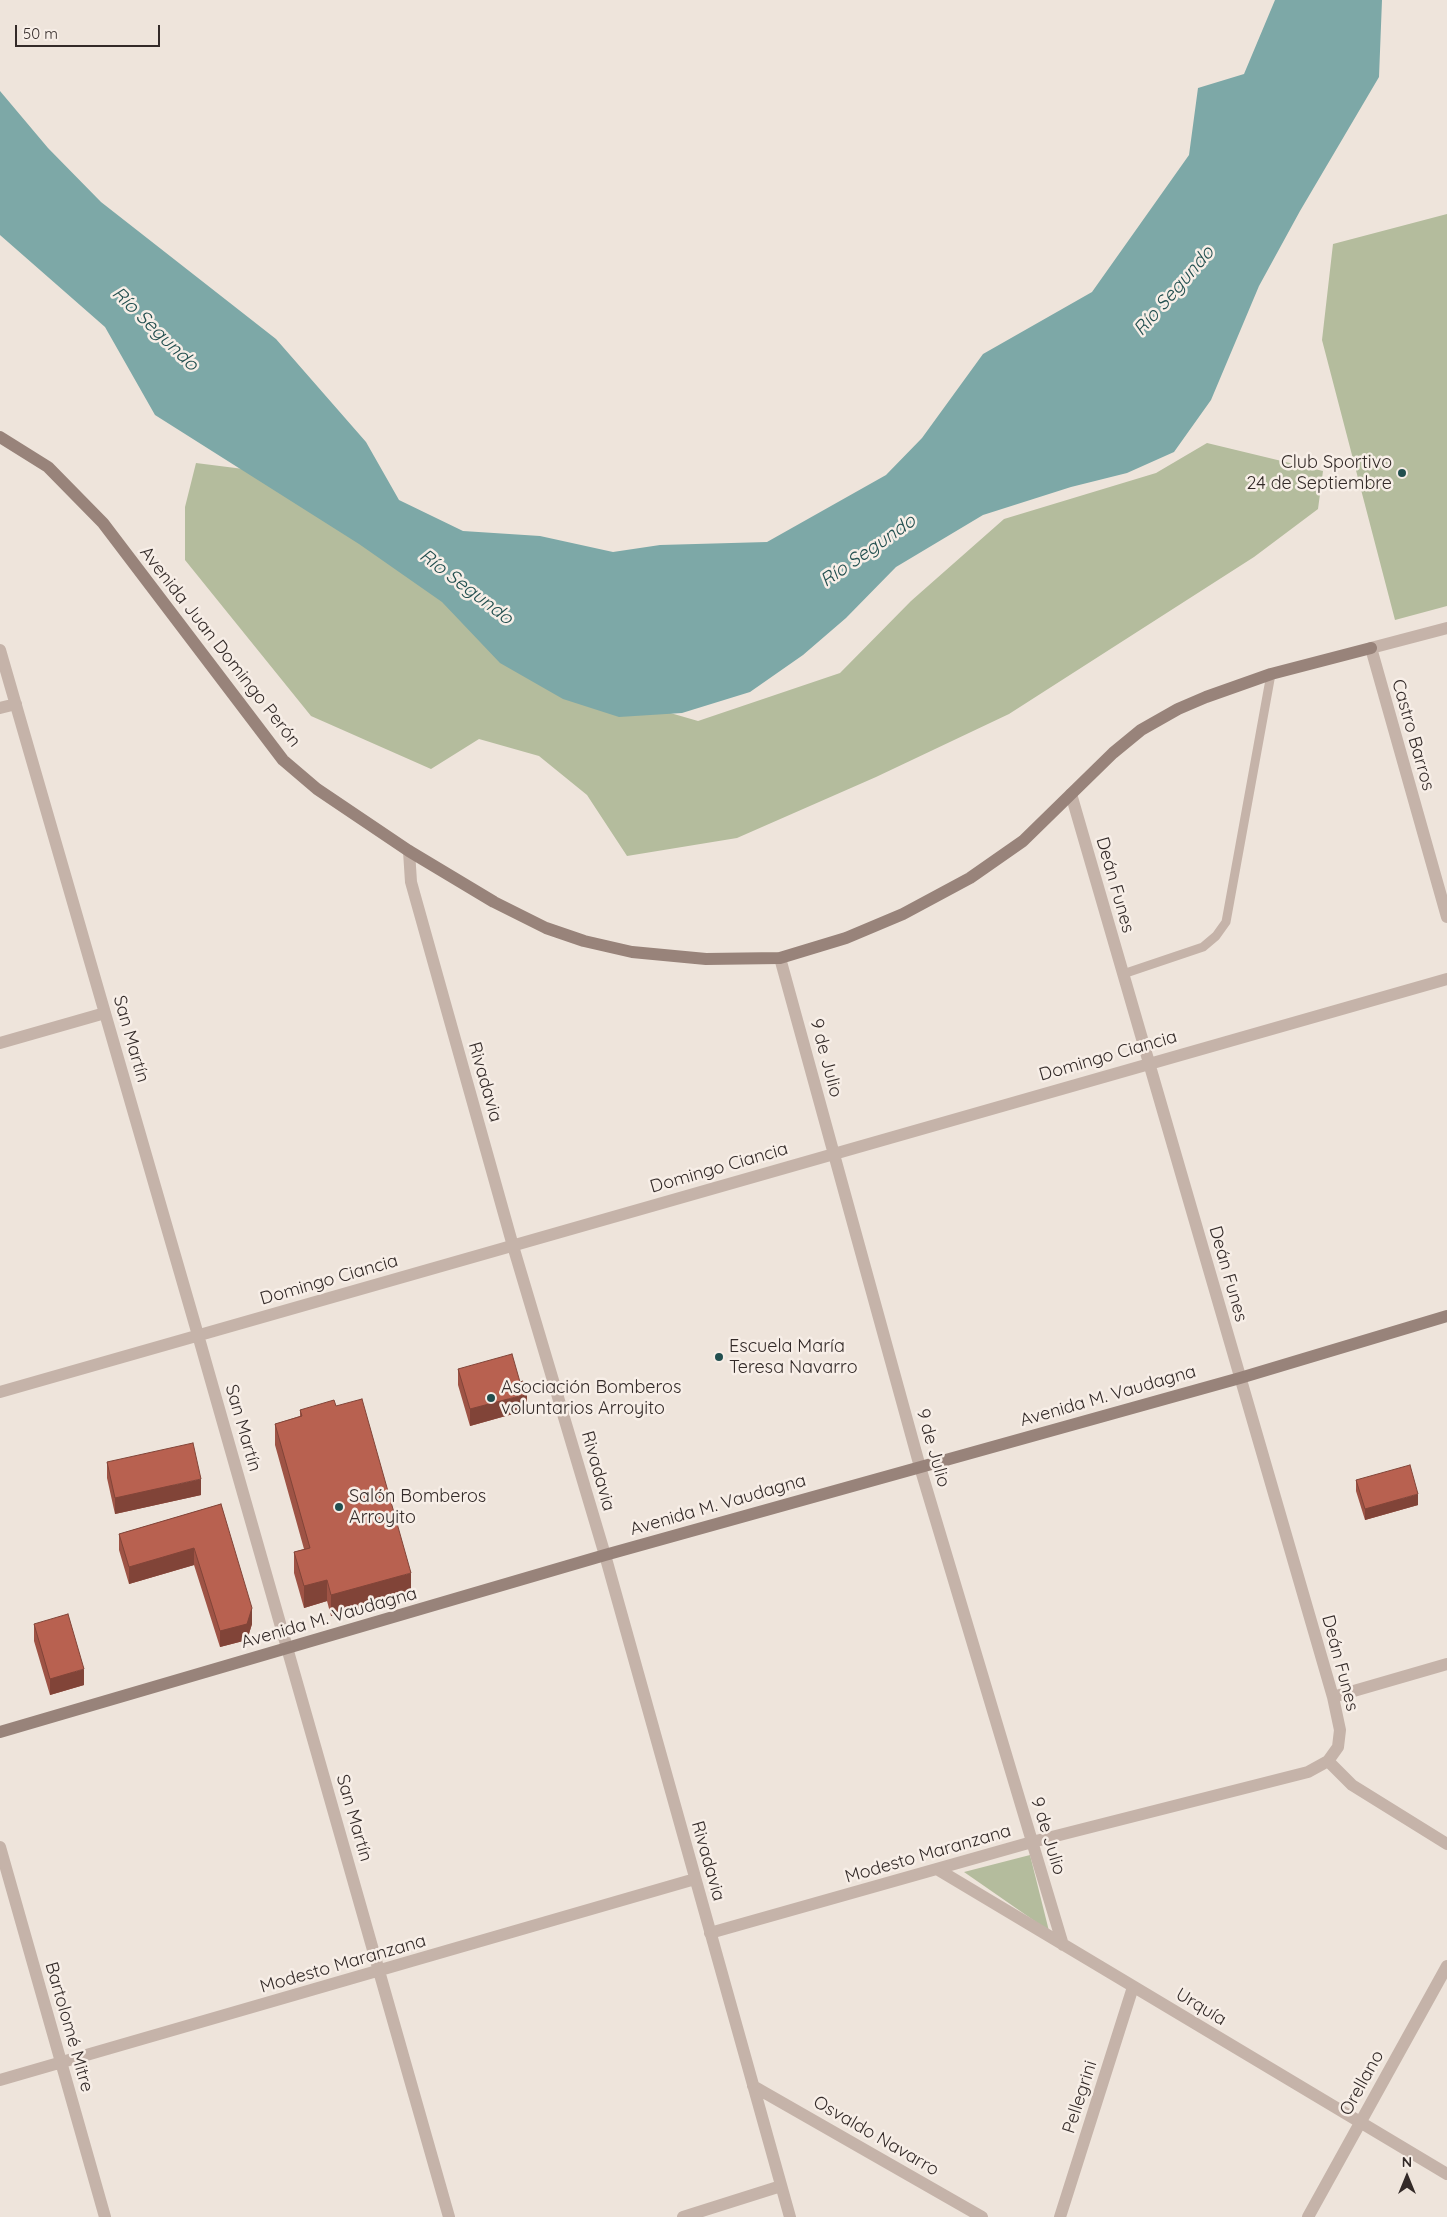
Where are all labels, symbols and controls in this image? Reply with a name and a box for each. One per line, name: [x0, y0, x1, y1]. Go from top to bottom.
scale bar: [18, 15, 162, 47]
text: 50 m: [23, 24, 58, 43]
water label: Río Segundo: [1129, 242, 1219, 340]
water label: Río Segundo: [107, 282, 203, 376]
place label: Club Sportivo 24 de Septiembre: [1247, 452, 1392, 494]
marker: Club Sportivo 24 de Septiembre: [1396, 467, 1408, 479]
water label: Río Segundo: [816, 510, 920, 592]
street label: Avenida Juan Domingo Perón: [135, 542, 305, 752]
water label: Río Segundo: [415, 544, 517, 630]
street label: Castro Barros: [1387, 677, 1439, 793]
street label: Deán Funes: [1091, 835, 1139, 935]
street label: San Martín: [108, 993, 154, 1085]
street label: 9 de Julio: [805, 1016, 847, 1100]
street label: Domingo Ciancia: [1037, 1026, 1179, 1086]
street label: Rivadavia: [463, 1040, 507, 1124]
street label: Domingo Ciancia: [648, 1138, 790, 1198]
street label: Deán Funes: [1204, 1224, 1252, 1324]
street label: Domingo Ciancia: [258, 1250, 400, 1310]
place label: Escuela María Teresa Navarro: [729, 1336, 858, 1378]
marker: Escuela María Teresa Navarro: [713, 1351, 725, 1363]
street label: Avenida M. Vaudagna: [1018, 1361, 1198, 1431]
place label: Asociación Bomberos voluntarios Arroyito: [501, 1377, 681, 1420]
street label: San Martín: [220, 1382, 266, 1474]
marker: Asociación Bomberos voluntarios Arroyito: [485, 1392, 497, 1404]
street label: 9 de Julio: [912, 1406, 954, 1490]
street label: Rivadavia: [576, 1429, 620, 1513]
street label: Avenida M. Vaudagna: [628, 1470, 808, 1540]
place label: Salón Bomberos Arroyito: [349, 1486, 486, 1528]
marker: Salón Bomberos Arroyito: [333, 1501, 345, 1513]
street label: Avenida M. Vaudagna: [239, 1583, 419, 1653]
street label: Deán Funes: [1317, 1613, 1363, 1713]
street label: San Martín: [331, 1772, 377, 1864]
street label: 9 de Julio: [1026, 1794, 1070, 1878]
street label: Rivadavia: [686, 1819, 730, 1903]
street label: Modesto Maranzana: [842, 1820, 1014, 1888]
street label: Modesto Maranzana: [257, 1930, 429, 1998]
street label: Bartolomé Mitre: [40, 1959, 98, 2095]
street label: Urquía: [1172, 1984, 1230, 2030]
street label: Orellano: [1335, 2047, 1389, 2119]
street label: Pellegrini: [1058, 2058, 1102, 2136]
street label: Osvaldo Navarro: [809, 2091, 943, 2181]
north arrow: [1382, 2152, 1432, 2202]
text: N: [1402, 2153, 1412, 2171]

